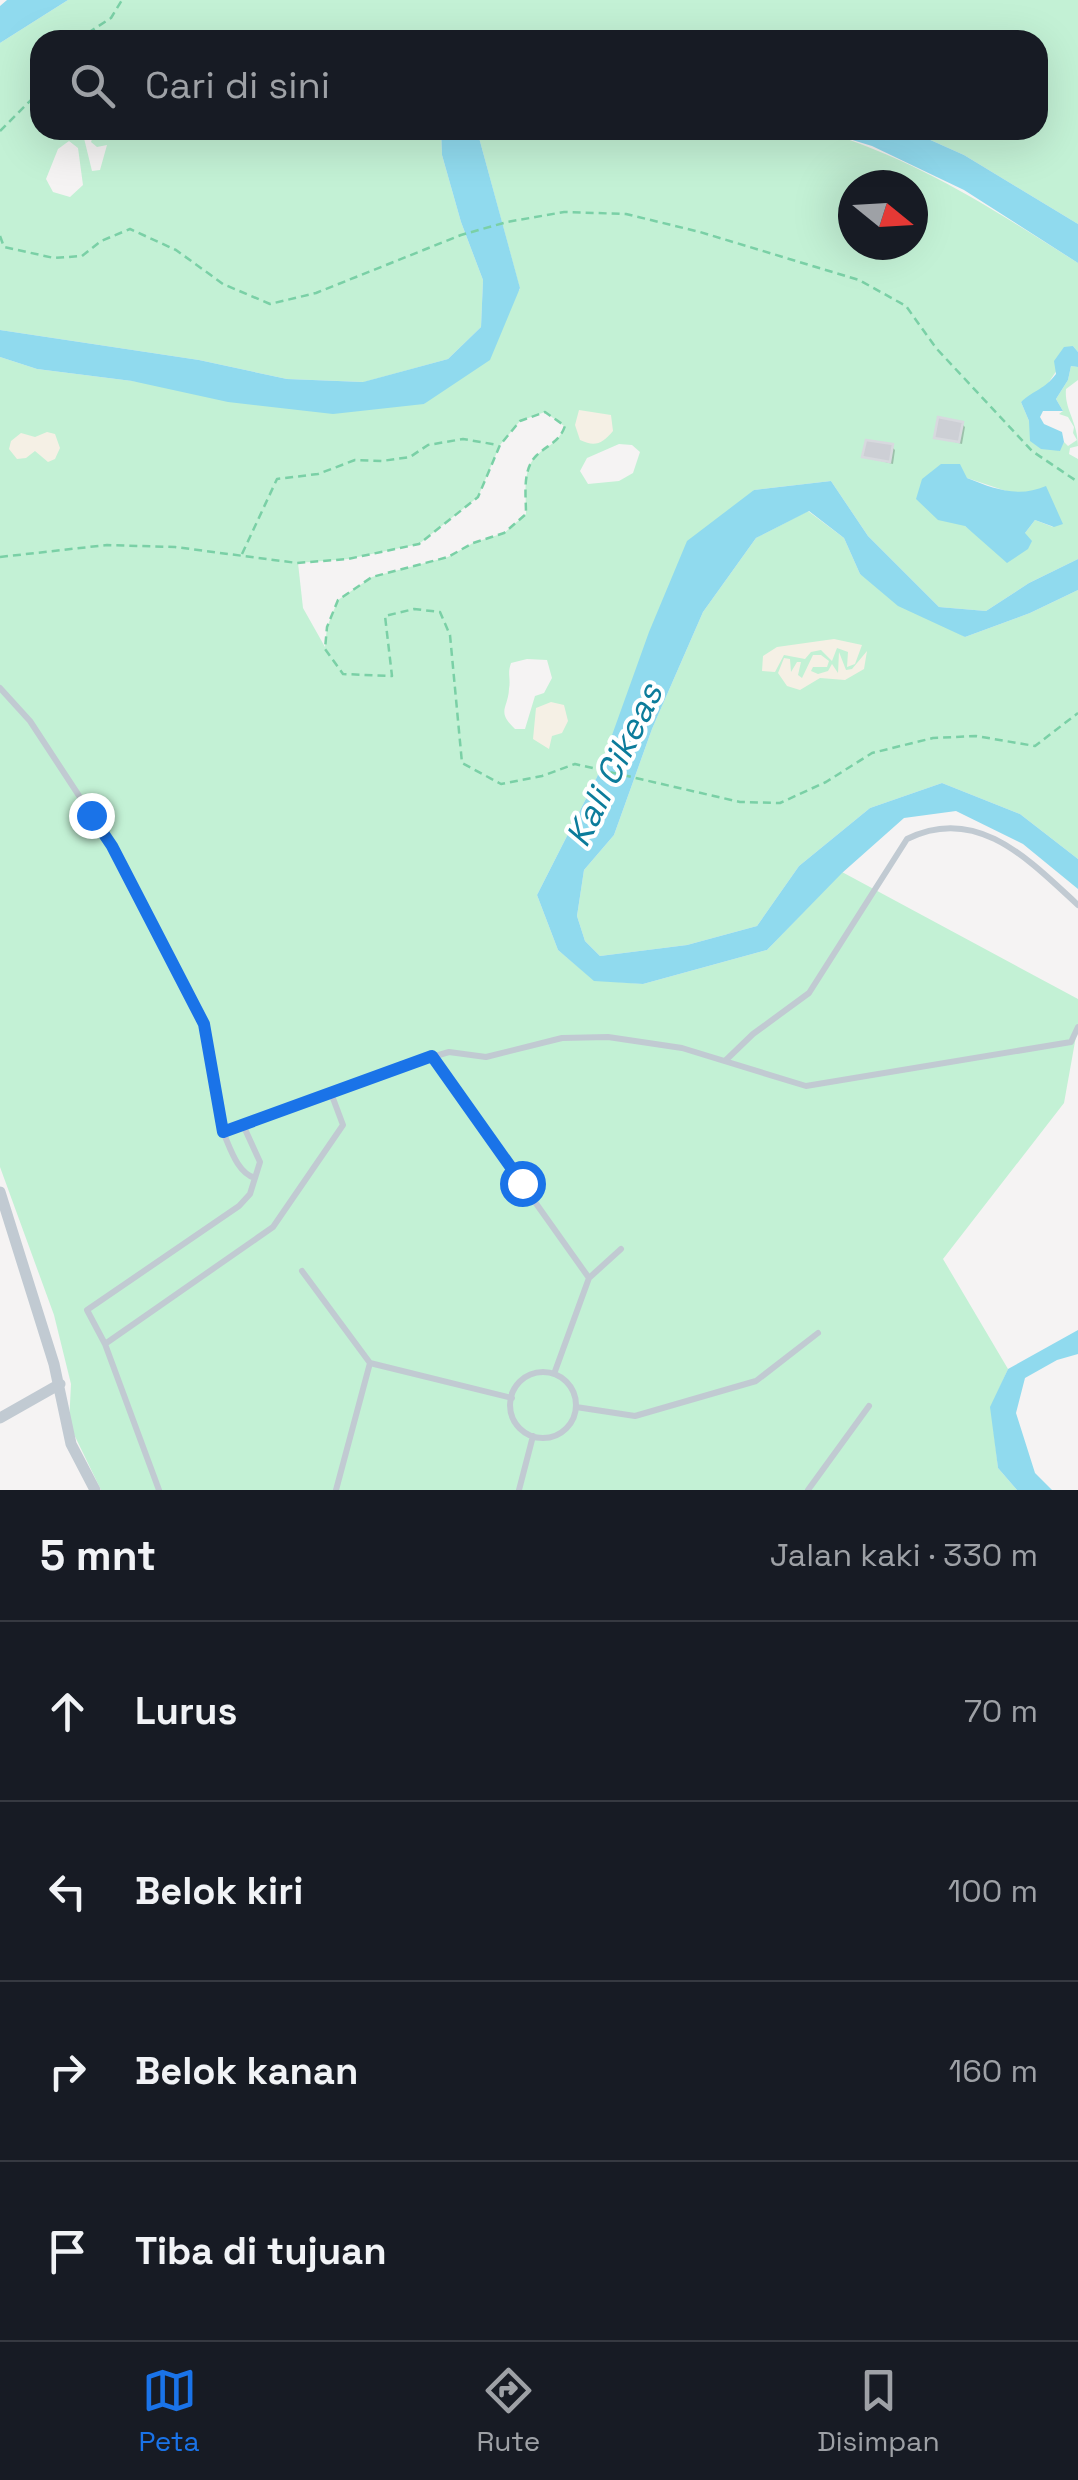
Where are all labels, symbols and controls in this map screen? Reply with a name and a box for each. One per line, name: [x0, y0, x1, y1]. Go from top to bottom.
search box: [30, 30, 1048, 140]
icon: search: [65, 58, 120, 113]
text: Cari di sini: [145, 61, 330, 109]
north arrow: [838, 170, 928, 260]
water label: Kali Cikeas: [556, 675, 673, 854]
route end: [69, 793, 115, 839]
route start: [500, 1161, 546, 1207]
text: 5 mnt: [40, 1529, 156, 1582]
text: Jalan kaki · 330 m: [770, 1535, 1038, 1575]
icon: ahead: [40, 1684, 95, 1739]
text: Lurus: [135, 1687, 237, 1735]
text: 70 m: [964, 1691, 1038, 1731]
icon: left: [40, 1864, 95, 1919]
text: Belok kiri: [135, 1867, 303, 1915]
text: 100 m: [948, 1871, 1038, 1911]
icon: right: [40, 2044, 95, 2099]
text: Belok kanan: [135, 2047, 358, 2095]
text: 160 m: [949, 2051, 1038, 2091]
icon: arrive: [40, 2224, 95, 2279]
text: Tiba di tujuan: [135, 2227, 387, 2275]
tab: Peta: [138, 2363, 200, 2459]
tab: Rute: [477, 2363, 540, 2459]
tab: Disimpan: [817, 2363, 940, 2459]

